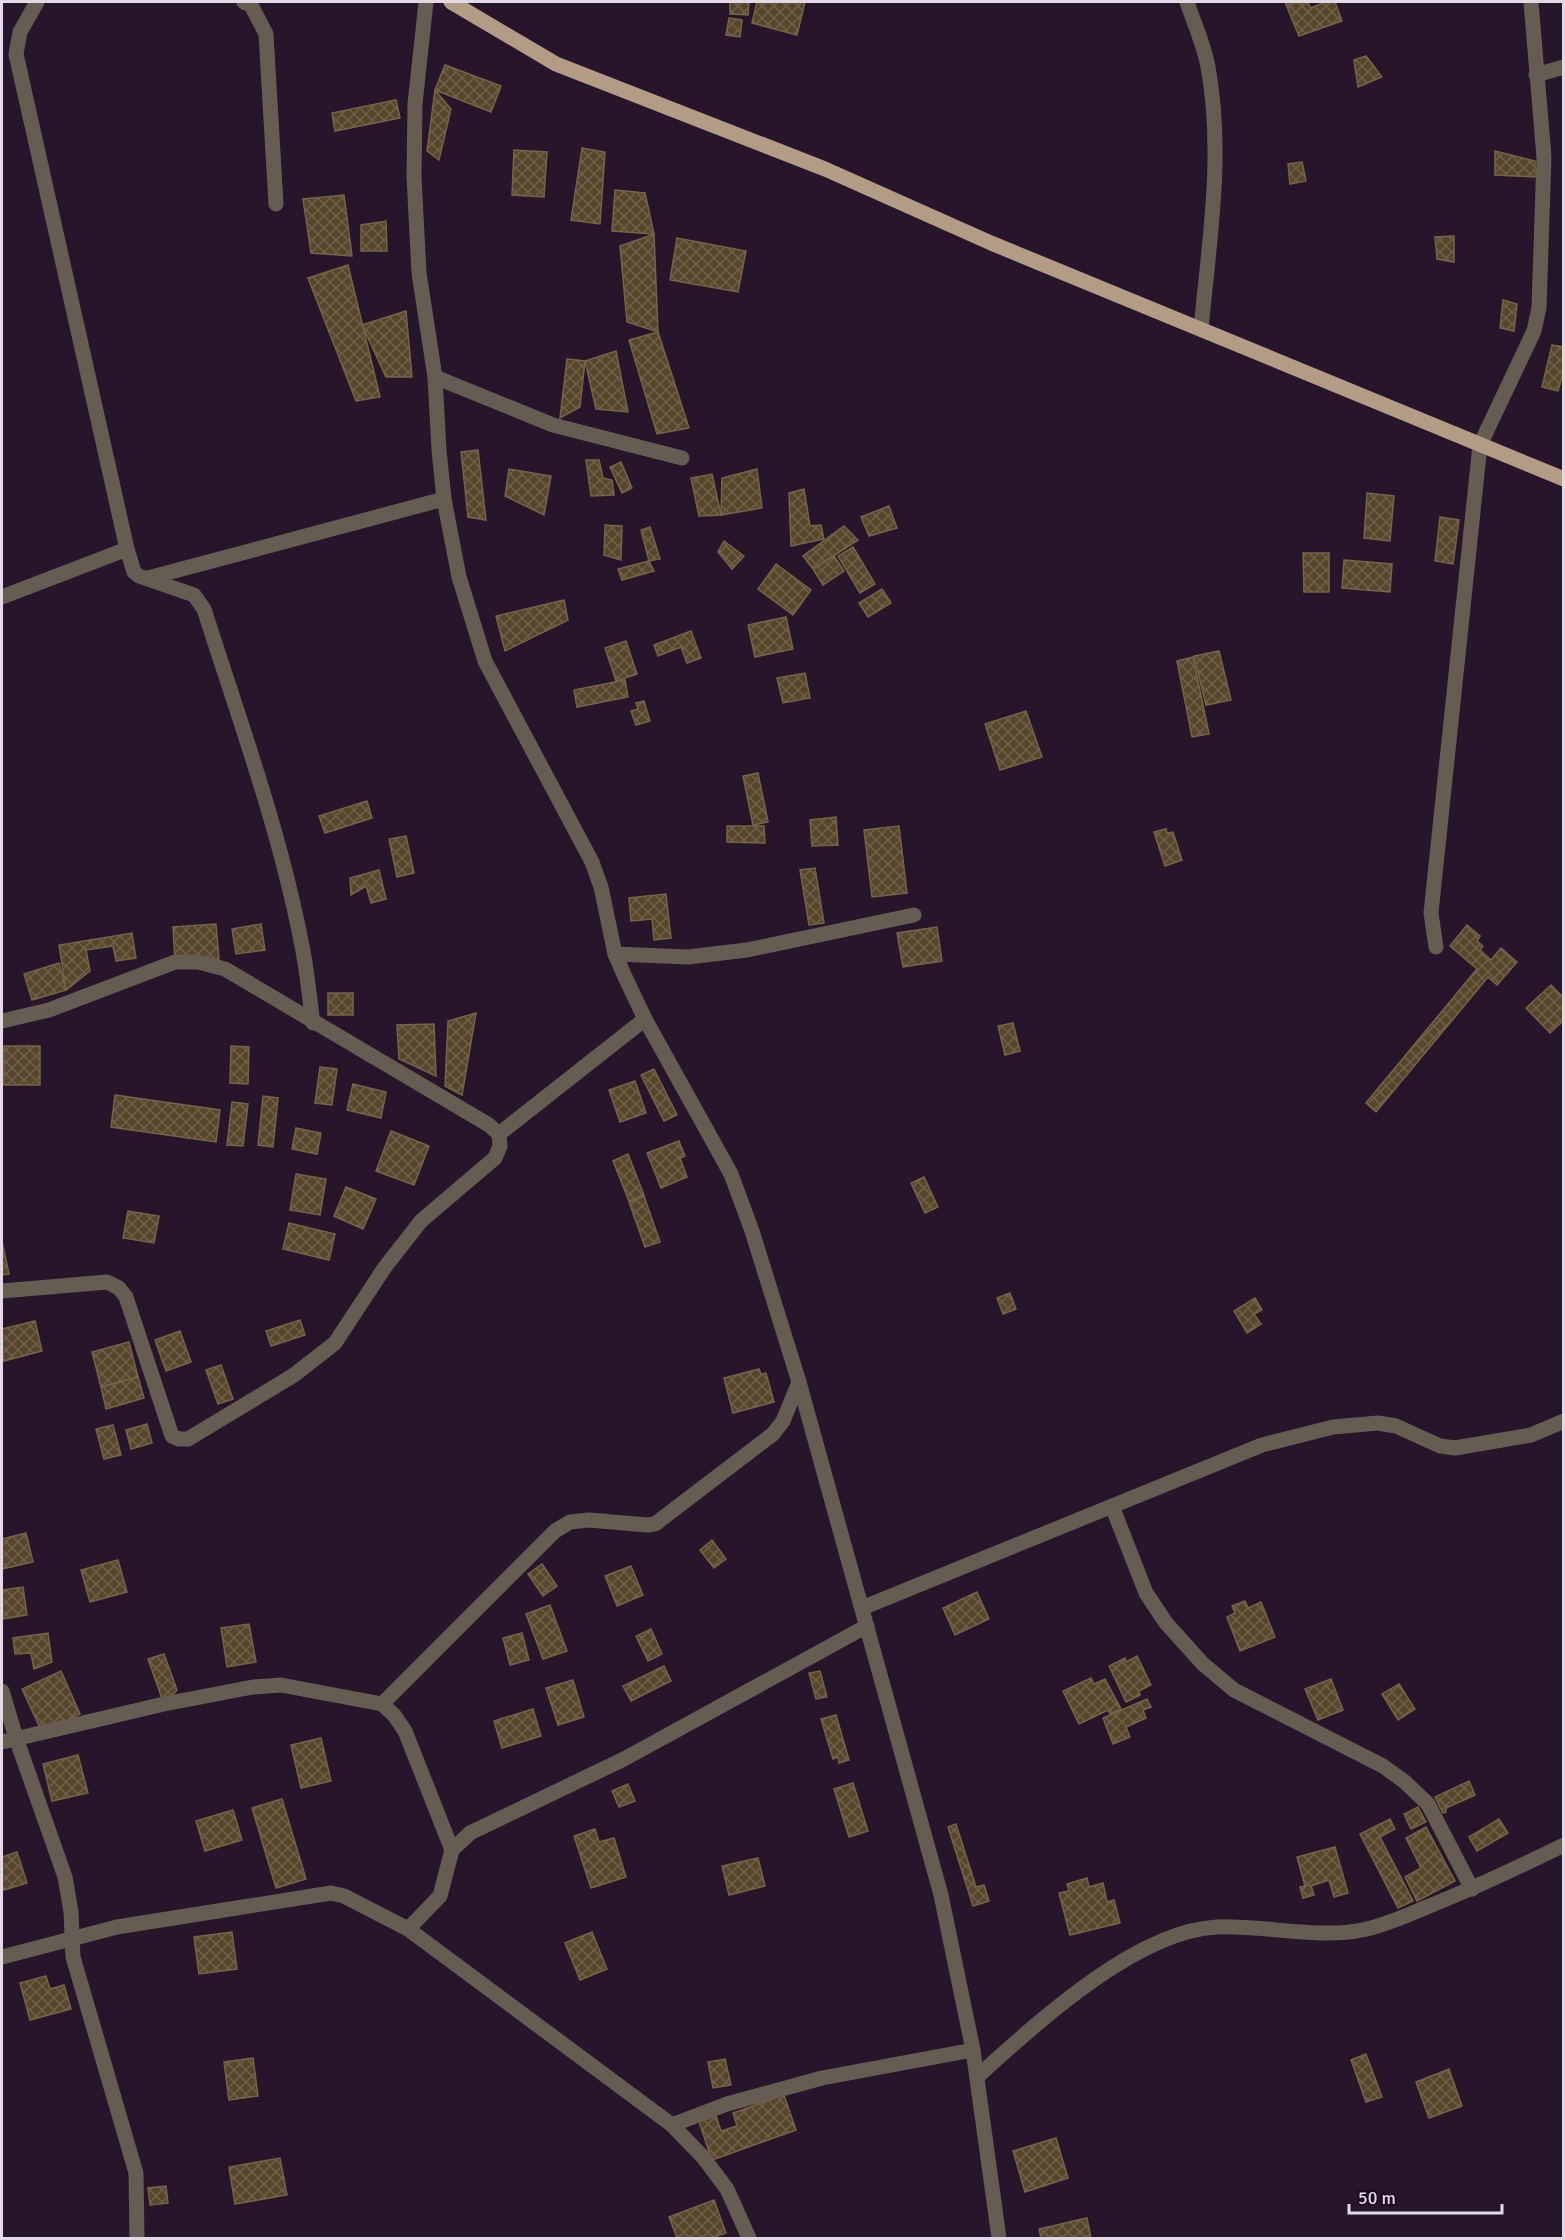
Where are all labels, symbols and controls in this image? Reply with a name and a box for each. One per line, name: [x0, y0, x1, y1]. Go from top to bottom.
scale bar: [1349, 2177, 1502, 2215]
text: 50 m: [1358, 2187, 1396, 2209]

